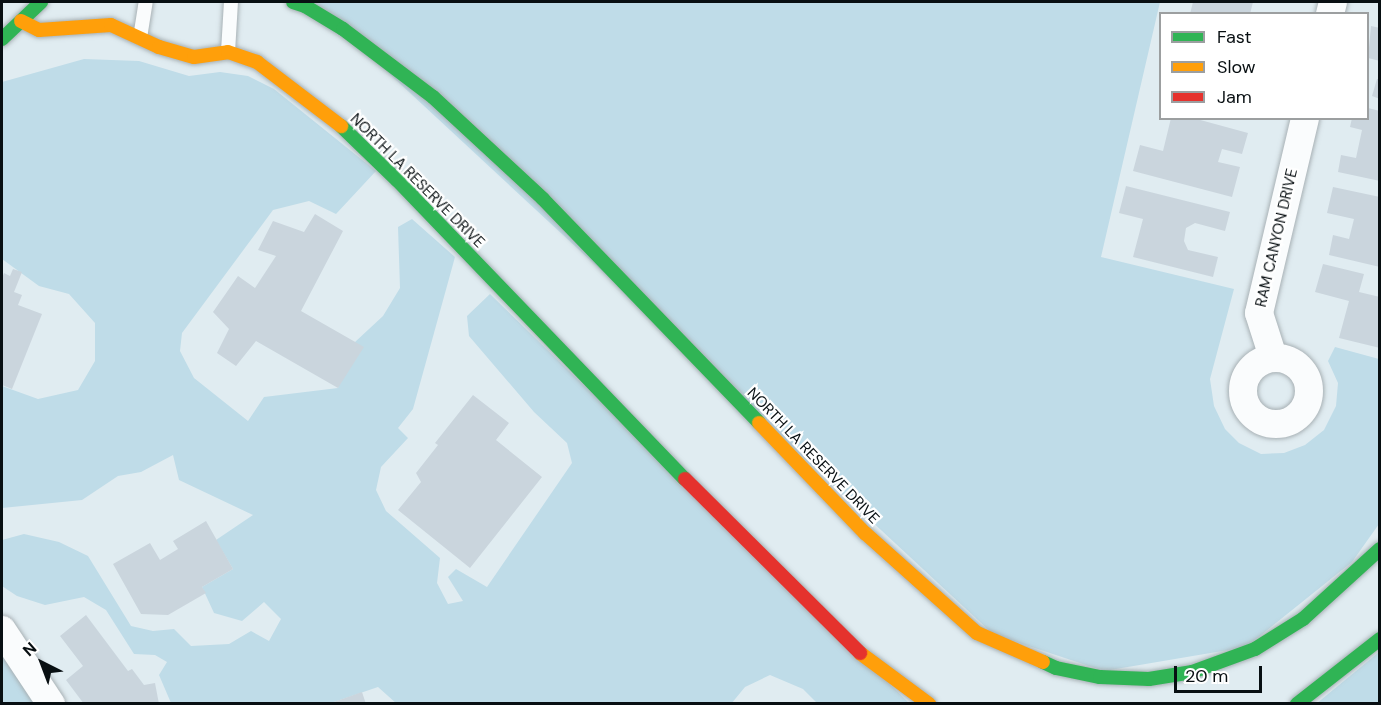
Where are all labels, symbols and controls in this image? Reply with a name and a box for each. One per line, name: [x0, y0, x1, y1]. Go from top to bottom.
legend: [1159, 12, 1369, 120]
text: Fast: [1217, 25, 1252, 49]
text: Slow: [1217, 55, 1256, 79]
text: Jam: [1217, 85, 1252, 109]
street label: NORTH LA RESERVE DRIVE: [346, 110, 488, 252]
street label: RAM CANYON DRIVE: [1252, 167, 1302, 309]
street label: NORTH LA RESERVE DRIVE: [743, 384, 883, 528]
north arrow: [12, 633, 72, 693]
text: N: [18, 638, 41, 661]
scale bar: [1177, 654, 1266, 692]
text: 20 m: [1185, 664, 1228, 688]

